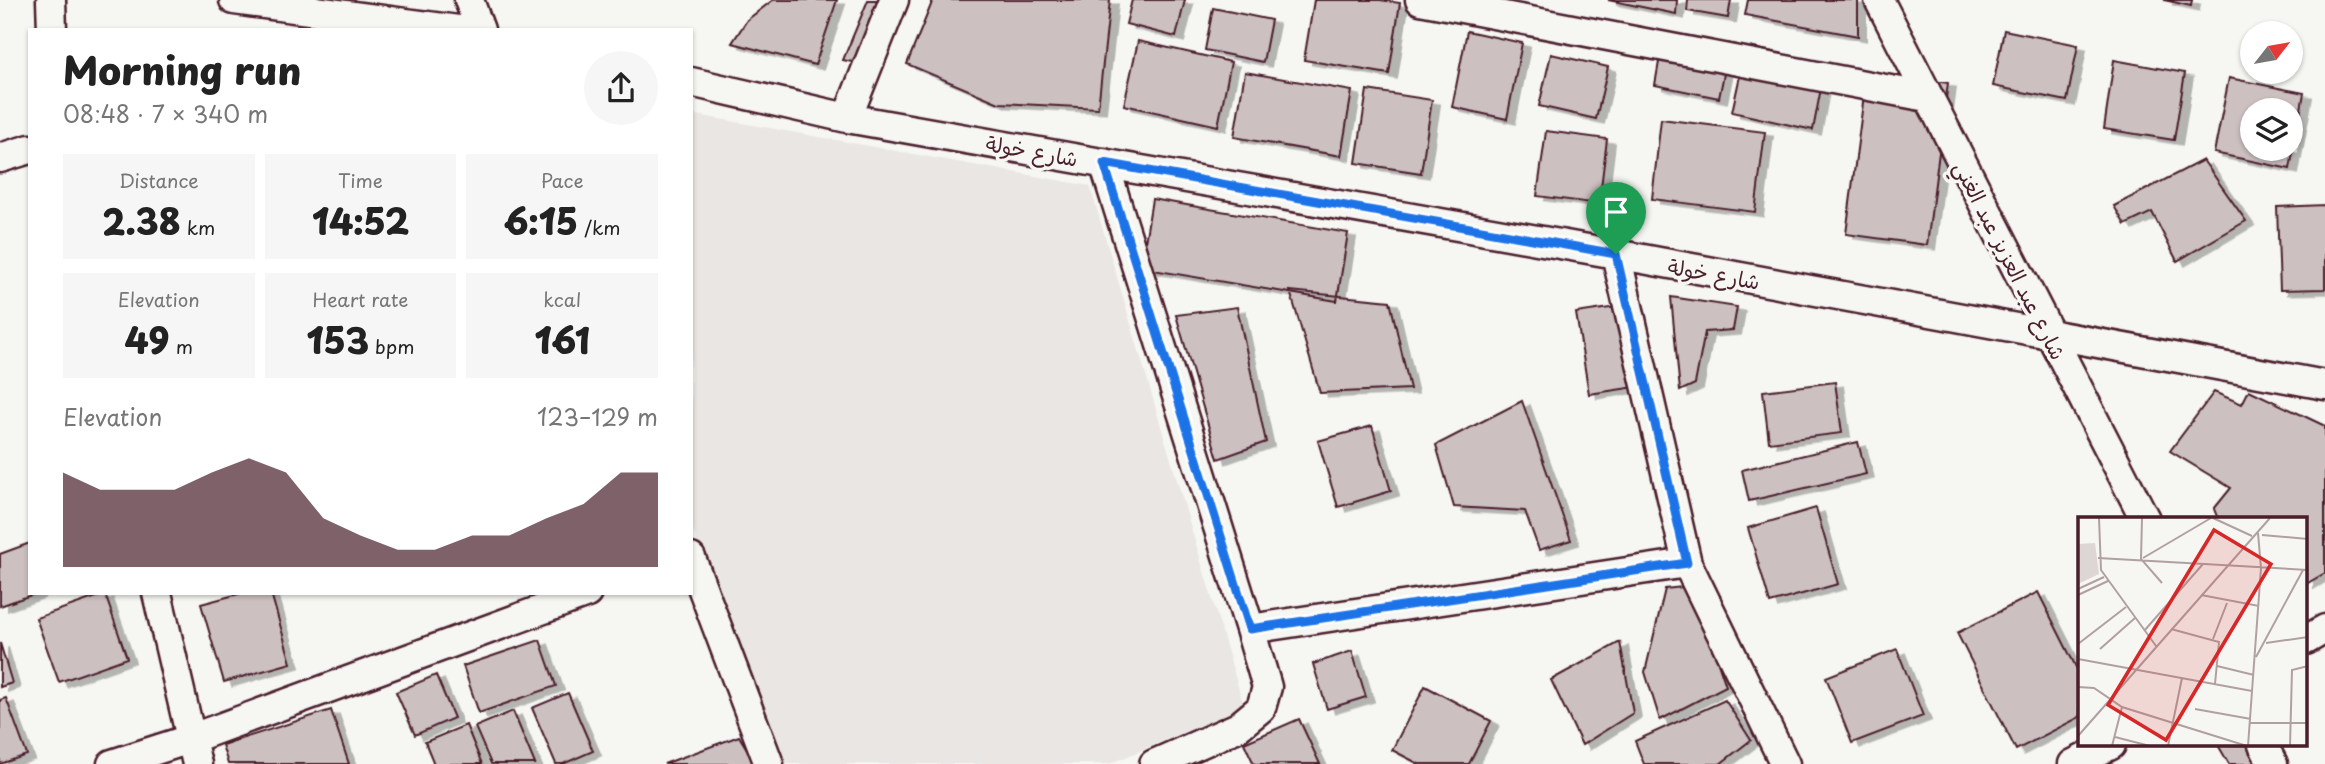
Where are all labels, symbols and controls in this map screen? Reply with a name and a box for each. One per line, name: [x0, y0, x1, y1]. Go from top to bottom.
north arrow: [2240, 21, 2303, 84]
map controls: [2240, 21, 2303, 161]
text: Morning run: [63, 41, 301, 98]
button: share: [584, 51, 658, 125]
text: 08:48 · 7 × 340 m: [63, 96, 268, 131]
button: layers: [2240, 98, 2303, 161]
street label: شارع خولة: [983, 126, 1081, 175]
street label: شارع عبد العزيز عبد الغني: [1942, 155, 2075, 367]
text: Distance: [119, 166, 199, 194]
text: Time: [338, 166, 383, 194]
text: Pace: [541, 166, 584, 194]
pin: [1586, 182, 1646, 254]
icon: arrive: [1597, 193, 1635, 231]
text: 2.38: [102, 194, 181, 247]
text: 14:52: [312, 194, 409, 247]
text: 6:15: [504, 194, 578, 247]
text: km: [181, 213, 215, 241]
text: /km: [578, 213, 621, 241]
street label: شارع خولة: [1665, 249, 1763, 298]
text: Elevation: [118, 285, 200, 313]
text: Heart rate: [313, 285, 408, 313]
text: kcal: [543, 285, 581, 313]
text: 49: [125, 313, 170, 366]
text: 153: [307, 313, 369, 366]
text: 161: [535, 313, 590, 366]
text: m: [170, 332, 193, 360]
text: bpm: [369, 332, 414, 360]
text: Elevation: [63, 399, 162, 434]
text: 123–129 m: [537, 399, 658, 434]
inset map: [2078, 517, 2308, 746]

